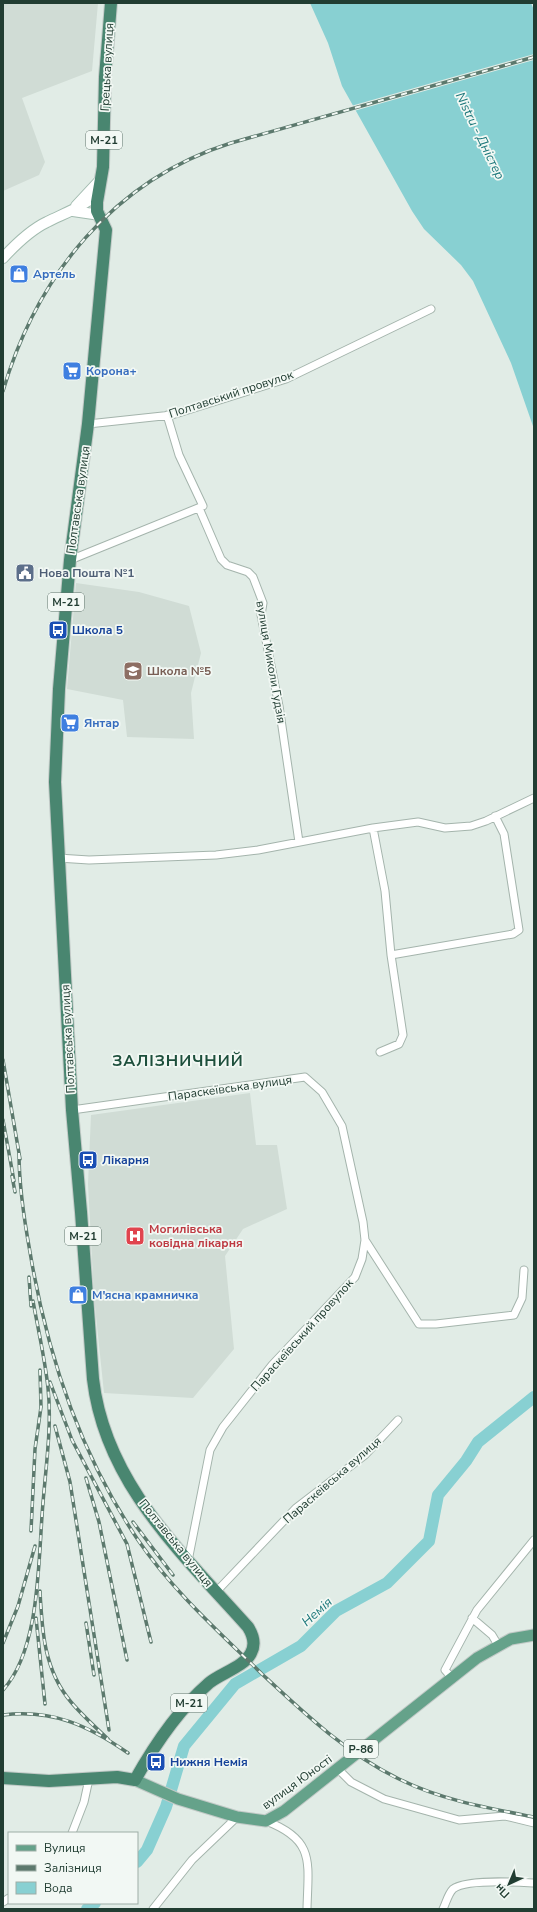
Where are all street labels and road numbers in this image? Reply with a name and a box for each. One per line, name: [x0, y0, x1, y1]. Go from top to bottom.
street label: Грецька вулиця: [97, 22, 117, 112]
road number: М-21: [86, 131, 122, 149]
street label: Полтавський провулок: [167, 366, 296, 422]
street label: Полтавська вулиця: [62, 445, 94, 555]
road number: М-21: [48, 593, 84, 611]
street label: вулиця Миколи Гудзія: [252, 599, 290, 725]
street label: Полтавська вулиця: [57, 984, 79, 1094]
street label: Параскеївська вулиця: [167, 1071, 293, 1105]
road number: М-21: [65, 1227, 101, 1245]
street label: Параскеївський провулок: [247, 1275, 357, 1395]
street label: Параскеївська вулиця: [280, 1433, 384, 1527]
street label: Полтавська вулиця: [135, 1496, 217, 1590]
road number: М-21: [171, 1694, 207, 1712]
road number: Р-86: [344, 1740, 378, 1758]
street label: вулиця Юності: [259, 1751, 335, 1813]

